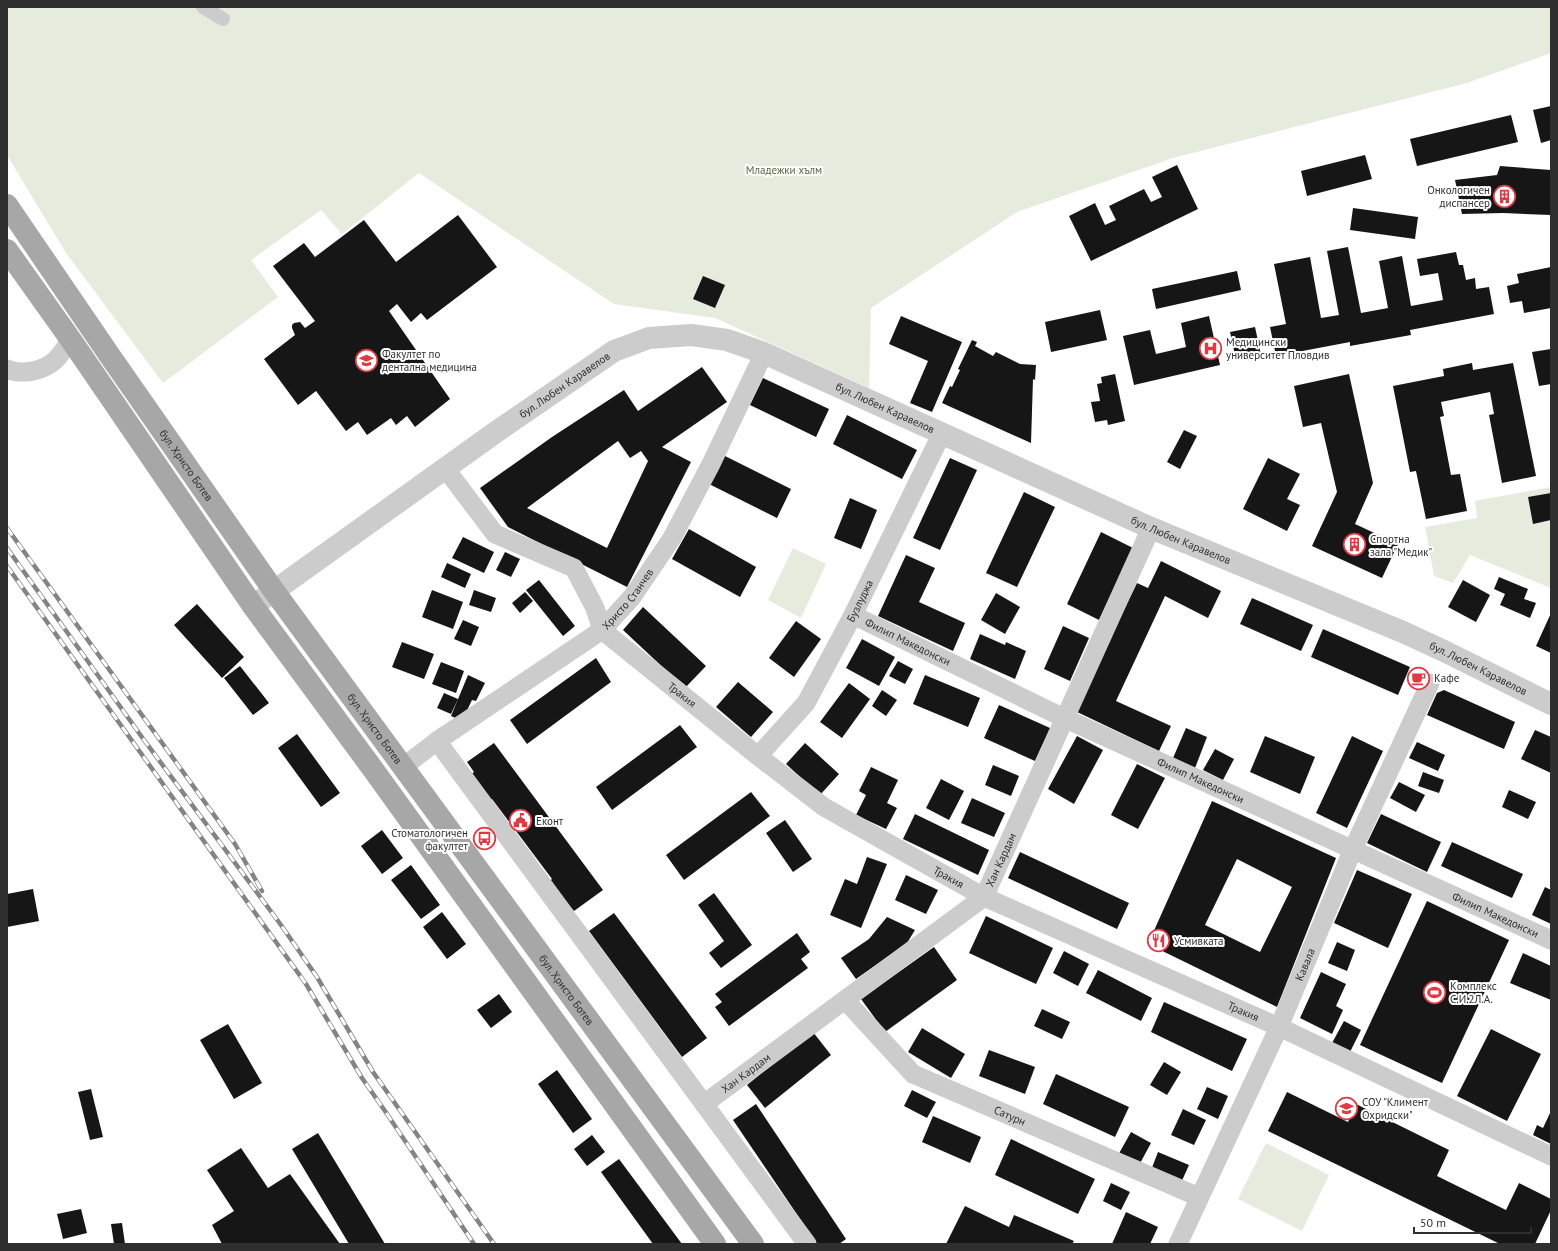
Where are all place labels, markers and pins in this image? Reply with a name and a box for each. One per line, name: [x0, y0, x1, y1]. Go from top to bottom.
place label: Онкологичен диспансер: [1427, 183, 1490, 210]
building icon: Онкологичен диспансер: [1492, 183, 1518, 209]
hospital icon: Медицински университет Пловдив: [1198, 335, 1224, 361]
place label: Медицински университет Пловдив: [1226, 335, 1329, 362]
school or university icon: Факултет по дентална медицина: [353, 347, 379, 373]
place label: Факултет по дентална медицина: [382, 347, 477, 374]
building icon: Спортна зала "Медик": [1342, 532, 1368, 558]
place label: Спортна зала "Медик": [1370, 532, 1432, 559]
cafe icon: Кафе: [1405, 665, 1431, 691]
place label: Кафе: [1434, 671, 1460, 685]
public building icon: Еконт: [508, 808, 534, 834]
place label: Еконт: [536, 814, 564, 828]
place label: Стоматологичен факултет: [391, 826, 469, 853]
bus stop icon: Стоматологичен факултет: [471, 826, 497, 852]
restaurant icon: Усмивката: [1145, 928, 1171, 954]
place label: Усмивката: [1174, 934, 1223, 948]
sports icon: Kомплекс С.И.2Л.А.: [1422, 979, 1448, 1005]
place label: Kомплекс С.И.2Л.А.: [1450, 979, 1497, 1006]
school or university icon: СОУ "Климент Охридски": [1333, 1095, 1359, 1121]
place label: СОУ "Климент Охридски": [1362, 1095, 1429, 1122]

